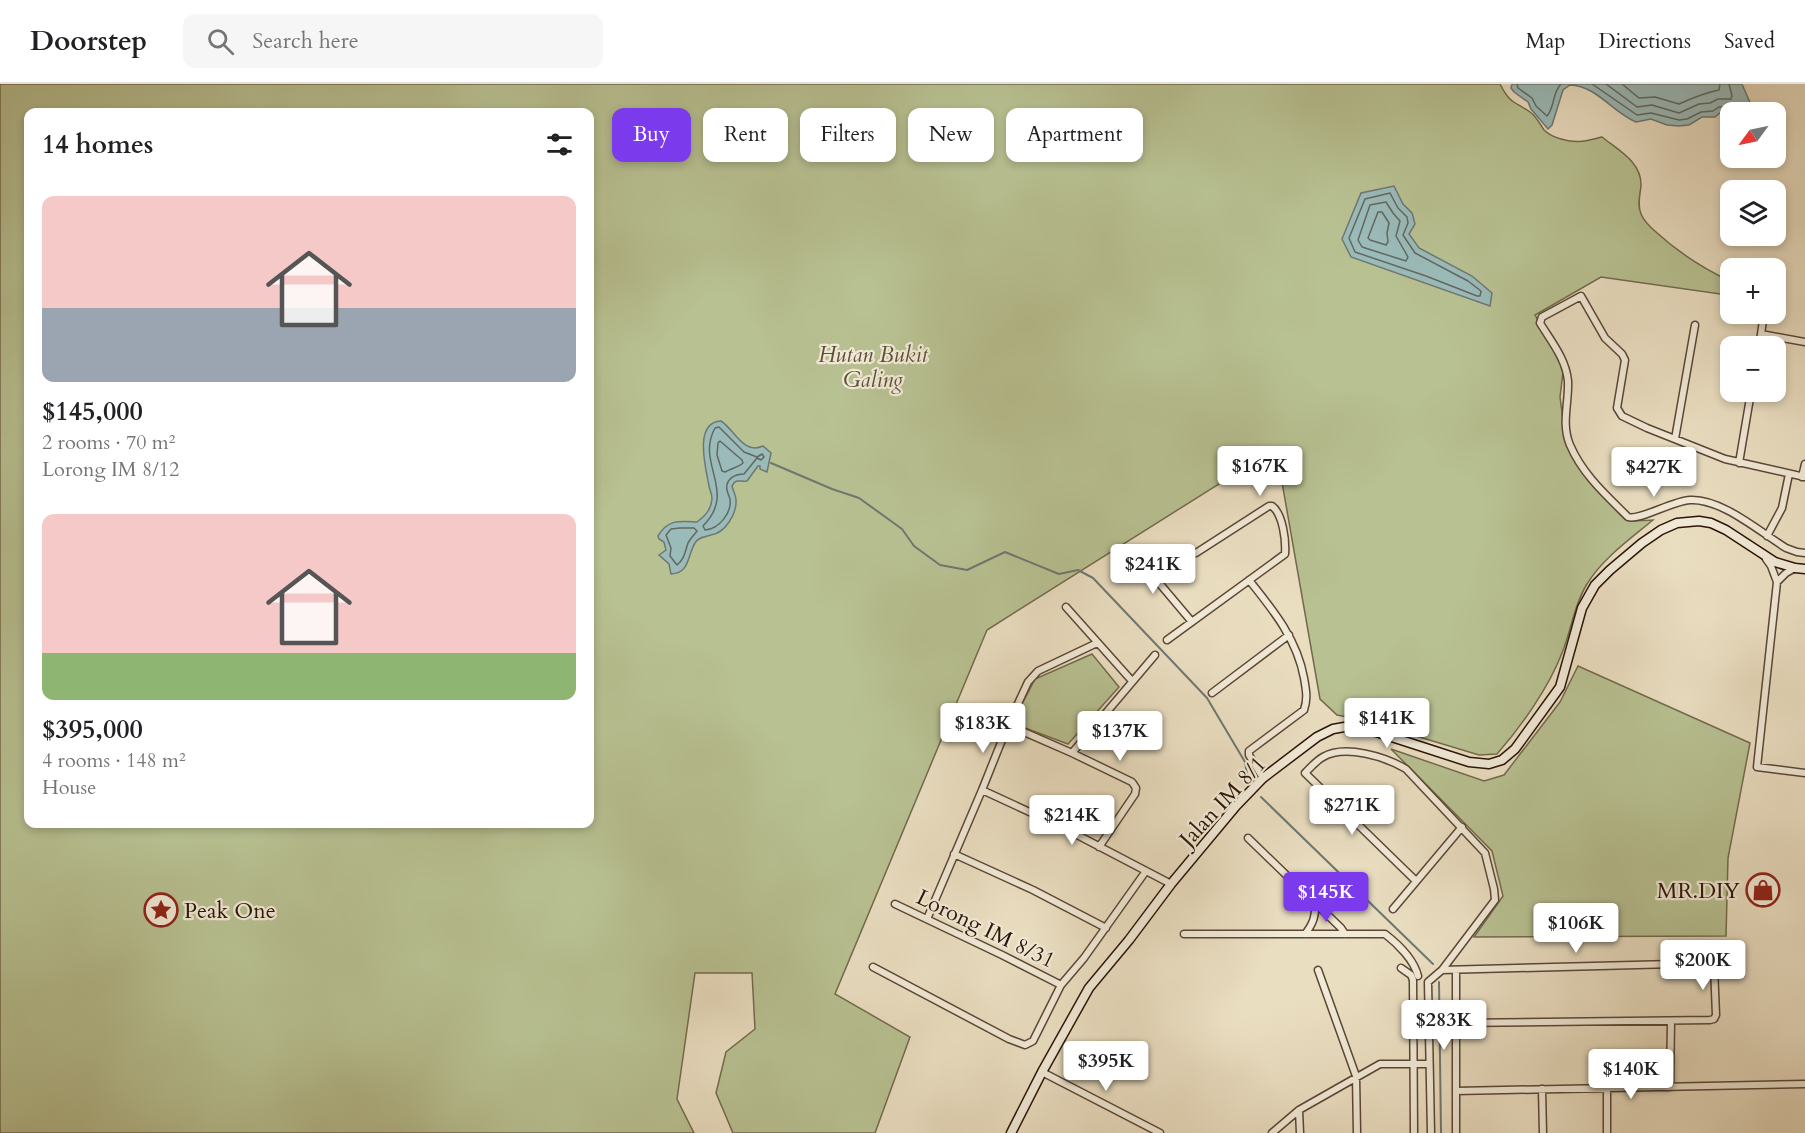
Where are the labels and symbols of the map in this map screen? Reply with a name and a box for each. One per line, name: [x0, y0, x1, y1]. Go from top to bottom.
north arrow: [1720, 102, 1786, 168]
park label: Hutan Bukit Galing: [818, 340, 928, 395]
pin: $167K: [1218, 446, 1302, 497]
pin: $427K: [1612, 447, 1696, 498]
pin: $241K: [1111, 544, 1195, 595]
pin: $141K: [1345, 698, 1429, 749]
pin: $183K: [941, 703, 1025, 754]
pin: $137K: [1078, 711, 1162, 762]
street label: Jalan IM 8/1: [1171, 750, 1273, 856]
pin: $271K: [1310, 785, 1394, 836]
pin: $214K: [1030, 795, 1114, 846]
pin: $145K: [1284, 872, 1368, 923]
shop icon: MR.DIY: [1745, 872, 1781, 908]
place label: MR.DIY: [1657, 876, 1741, 906]
street label: Lorong IM 8/31: [911, 882, 1060, 975]
place icon: Peak One: [143, 892, 179, 928]
place label: Peak One: [184, 896, 276, 926]
pin: $106K: [1534, 903, 1618, 954]
pin: $200K: [1661, 940, 1745, 991]
pin: $283K: [1402, 1000, 1486, 1051]
pin: $395K: [1064, 1041, 1148, 1092]
pin: $140K: [1589, 1049, 1673, 1100]

